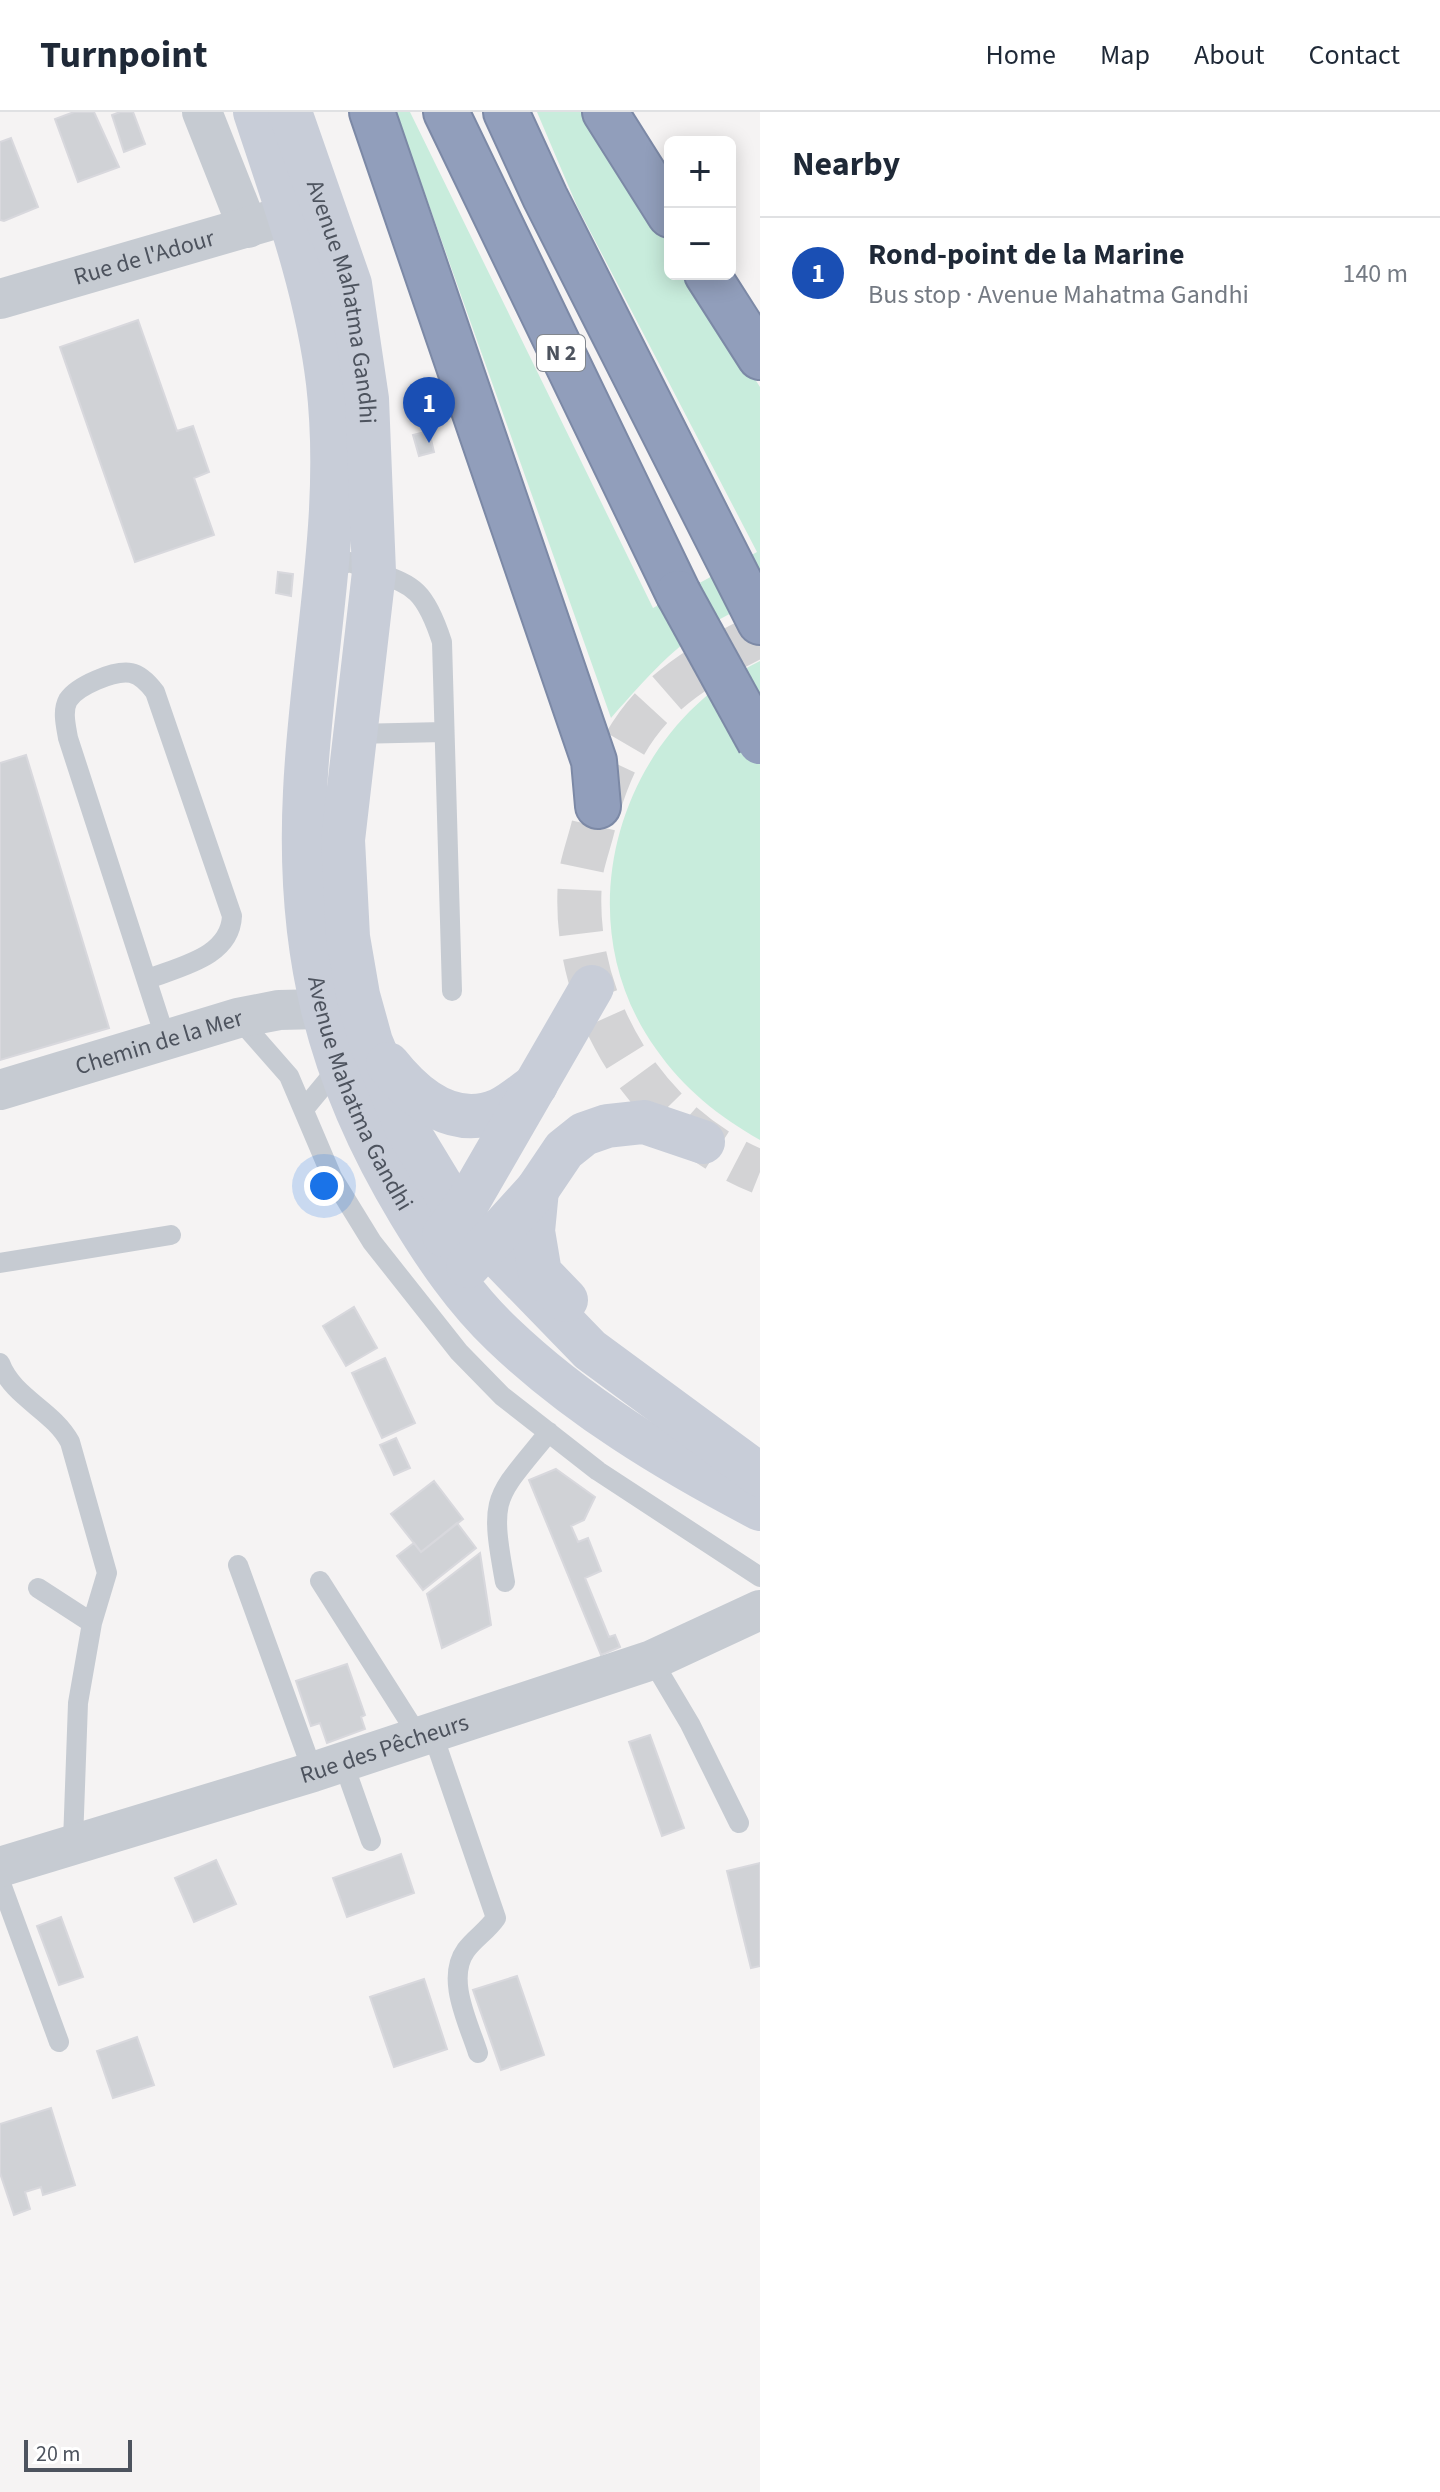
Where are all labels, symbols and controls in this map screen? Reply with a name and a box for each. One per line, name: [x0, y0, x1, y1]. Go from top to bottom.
text: Turnpoint: [40, 28, 208, 82]
text: Home: [985, 35, 1056, 75]
text: Map: [1100, 35, 1150, 75]
text: About: [1194, 35, 1265, 75]
text: Contact: [1309, 35, 1400, 75]
map controls: [664, 136, 736, 280]
button: +: [664, 136, 736, 208]
text: Nearby: [792, 140, 900, 189]
street label: Avenue Mahatma Gandhi: [297, 175, 385, 425]
button: −: [664, 208, 736, 280]
street label: Rue de l'Adour: [70, 220, 219, 294]
text: Rond-point de la Marine: [868, 233, 1185, 276]
text: 1: [811, 255, 825, 292]
text: 140 m: [1342, 255, 1408, 292]
text: Bus stop · Avenue Mahatma Gandhi: [868, 276, 1249, 313]
road number: N 2: [537, 335, 585, 371]
pin: 1: [403, 377, 455, 443]
street label: Avenue Mahatma Gandhi: [299, 973, 422, 1217]
street label: Chemin de la Mer: [71, 1000, 248, 1084]
your location: [304, 1166, 344, 1206]
street label: Rue des Pêcheurs: [295, 1704, 473, 1793]
scale bar: [24, 2436, 132, 2472]
text: 20 m: [36, 2438, 81, 2470]

